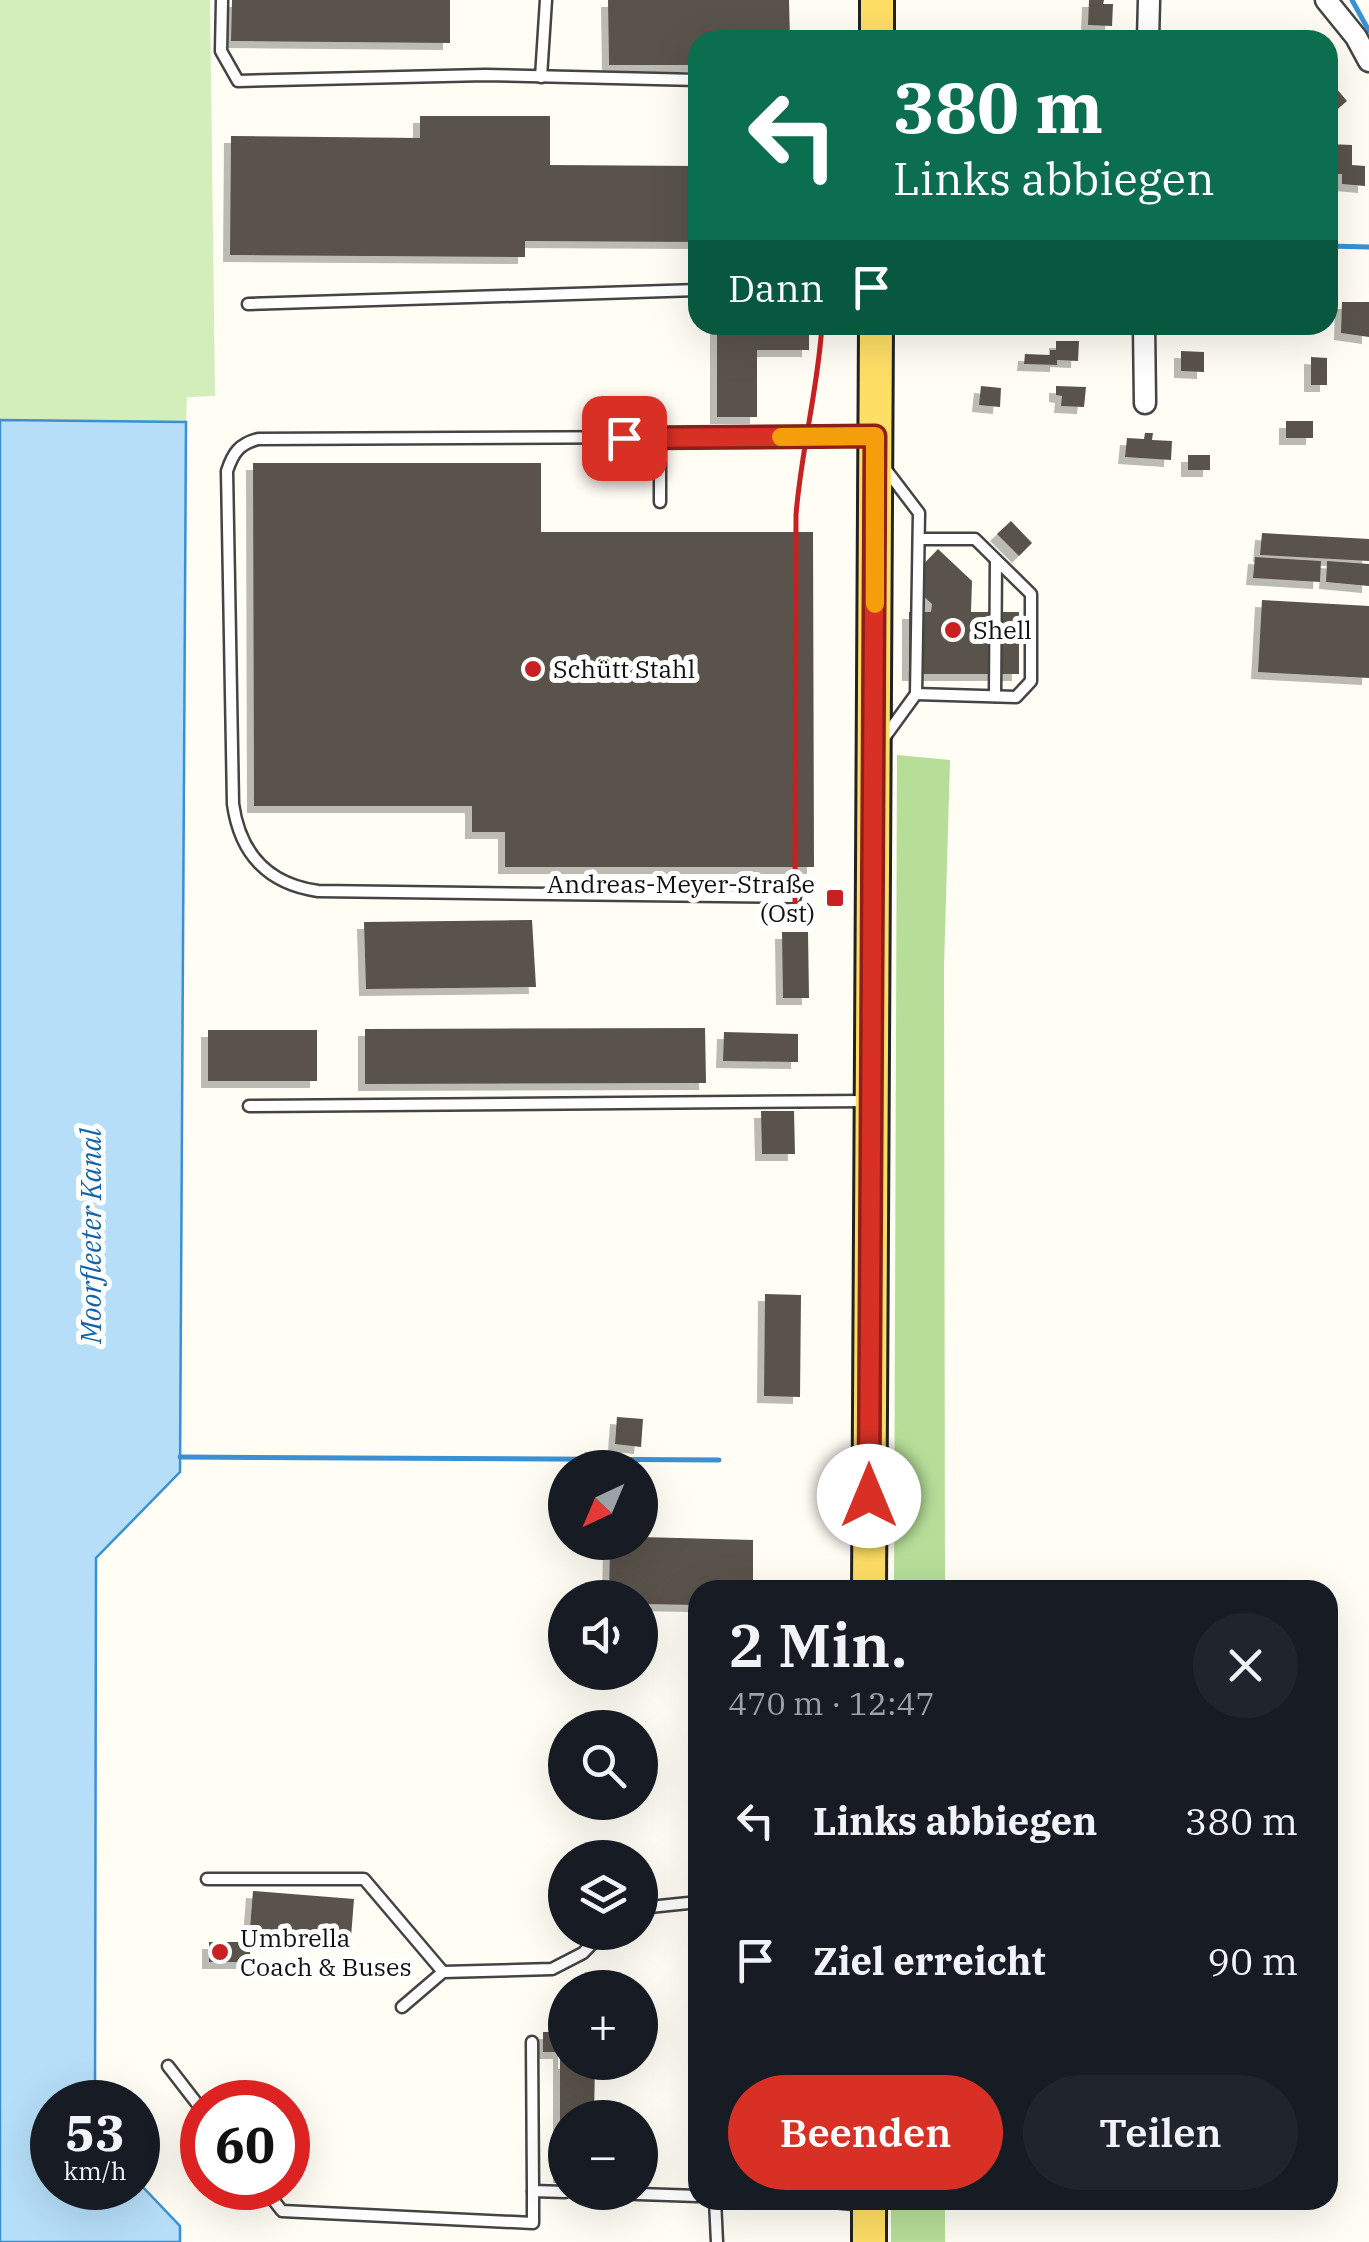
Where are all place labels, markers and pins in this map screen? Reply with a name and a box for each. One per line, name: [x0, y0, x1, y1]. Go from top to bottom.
pin: [582, 396, 667, 481]
place label: Shell: [973, 613, 1032, 646]
marker: Shell: [942, 619, 964, 641]
place label: Schütt Stahl: [553, 652, 695, 685]
marker: Schütt Stahl: [522, 658, 544, 680]
place label: Andreas-Meyer-Straße (Ost): [547, 867, 815, 929]
marker: Andreas-Meyer-Straße (Ost): [824, 887, 846, 909]
place label: Umbrella Coach & Buses: [240, 1921, 412, 1983]
marker: Umbrella Coach & Buses: [209, 1941, 231, 1963]

